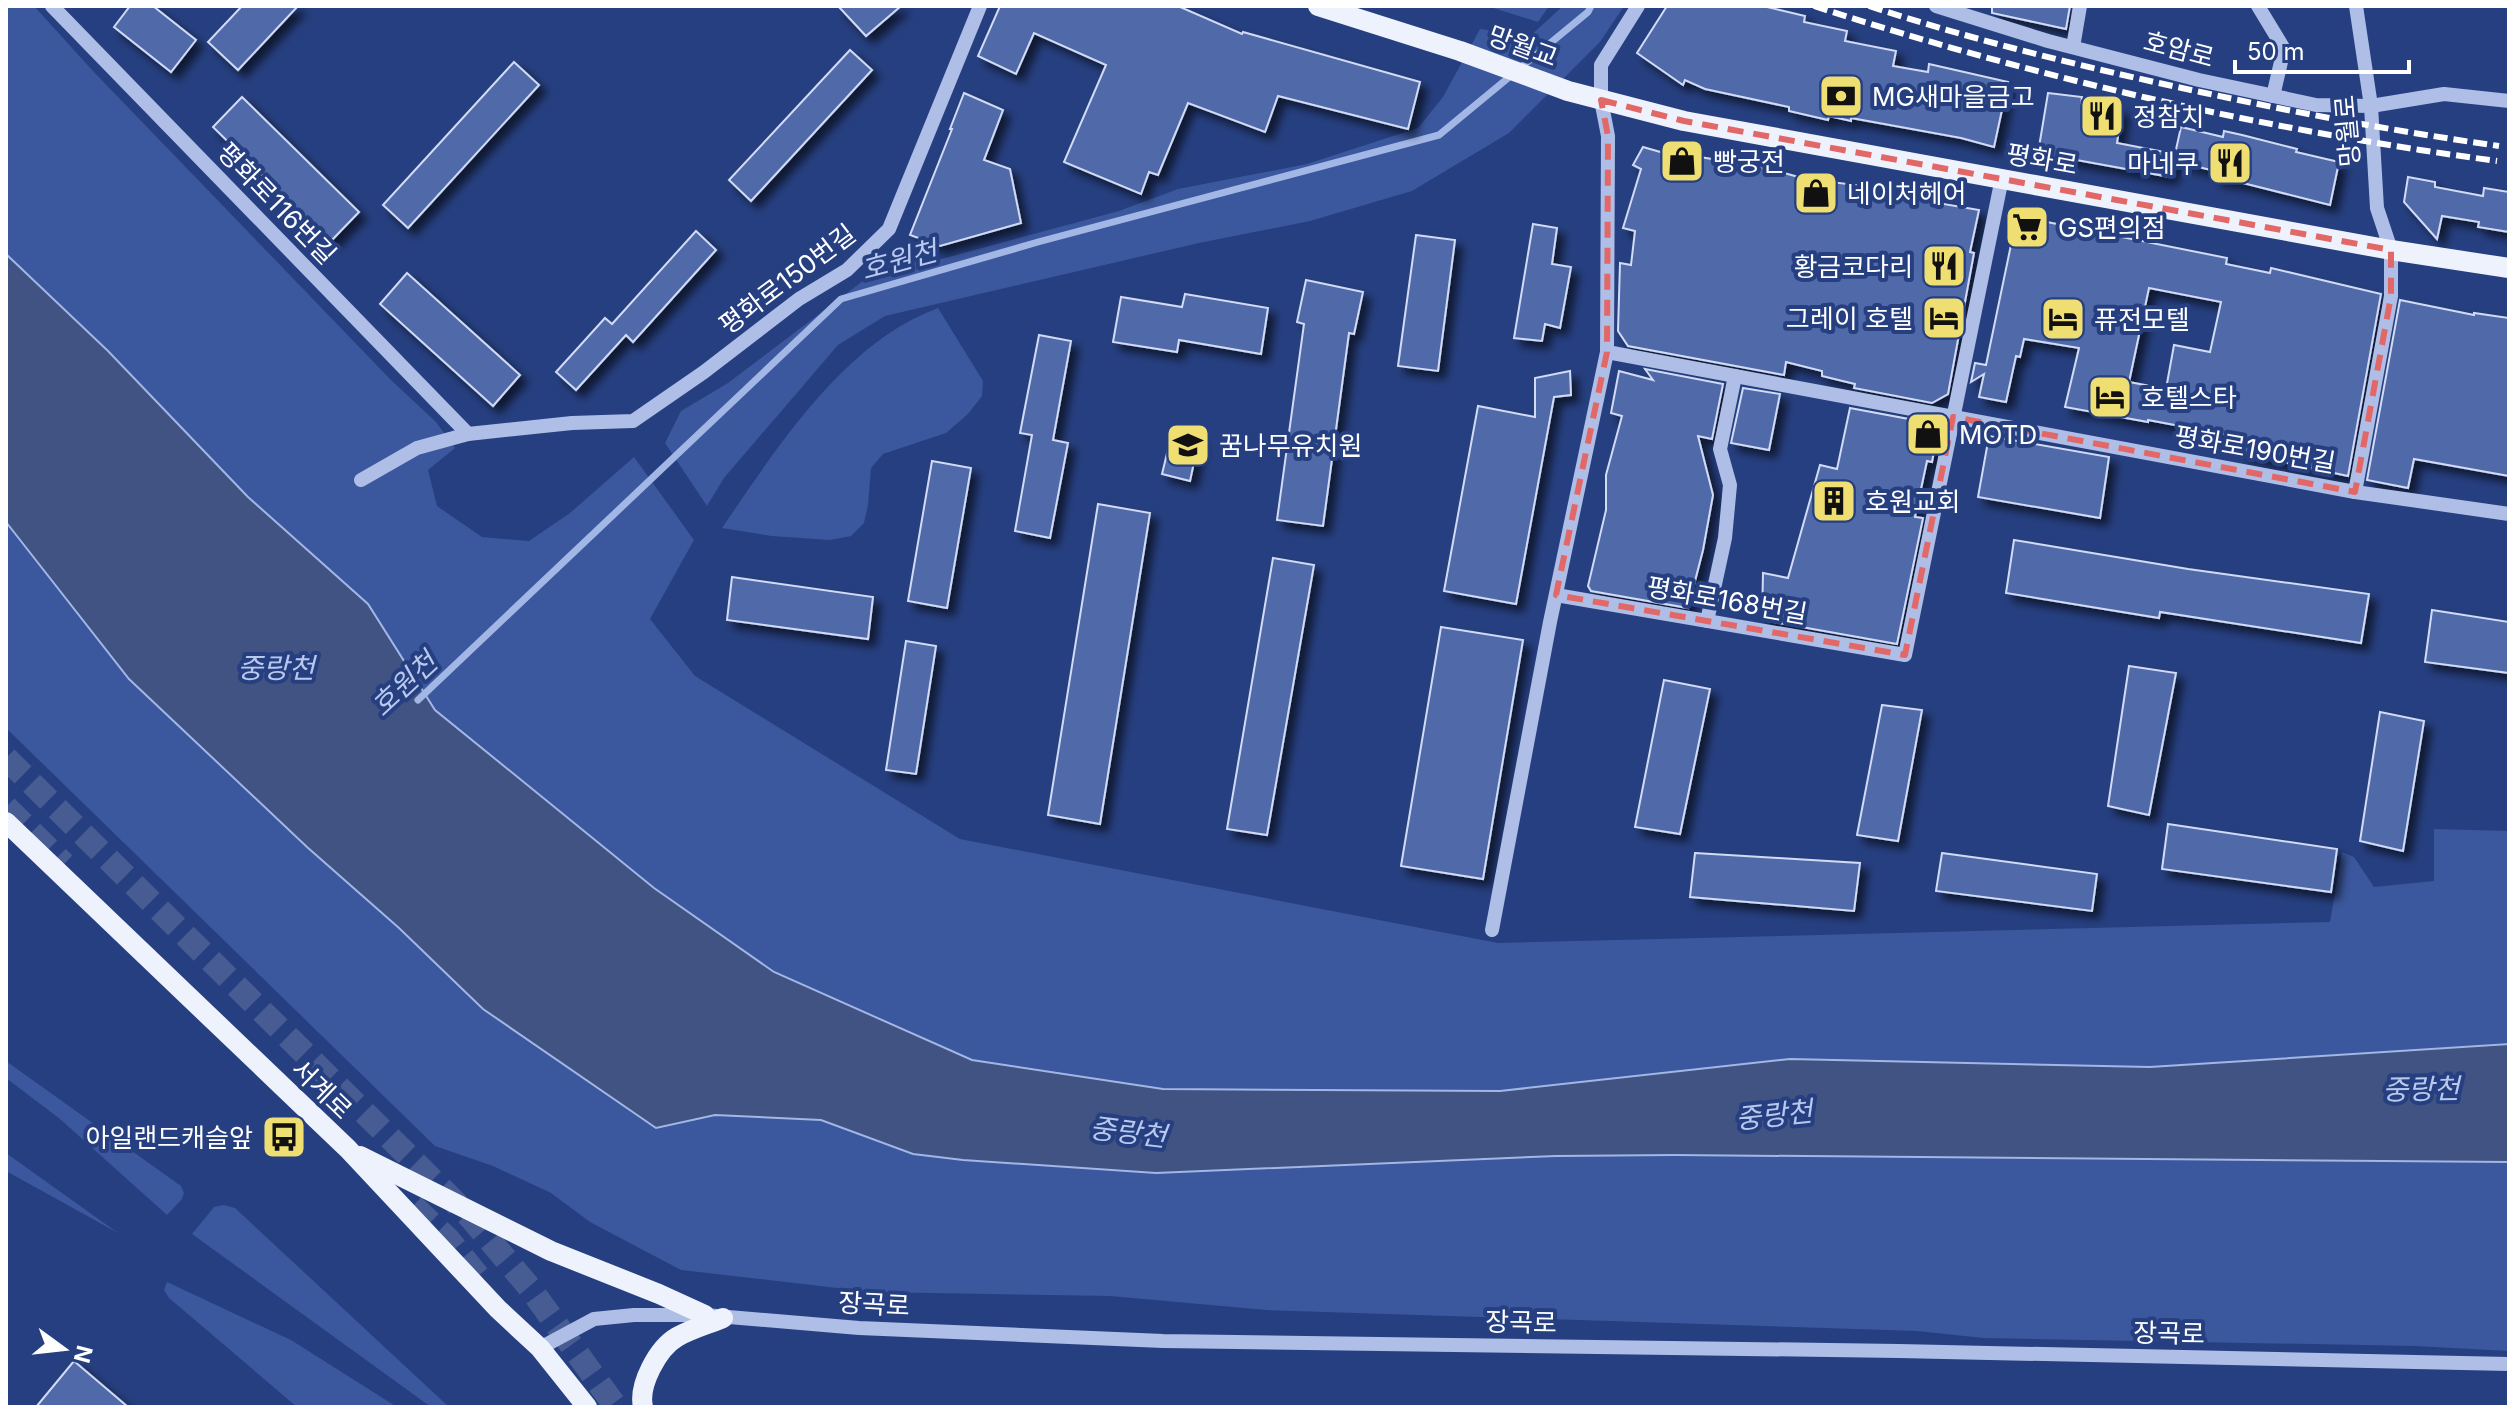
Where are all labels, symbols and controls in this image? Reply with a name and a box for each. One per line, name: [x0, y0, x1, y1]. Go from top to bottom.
street label: 망월교: [1484, 19, 1562, 73]
scale bar: [2235, 24, 2409, 74]
street label: 호암로: [2140, 25, 2218, 73]
text: 50 m: [2247, 37, 2305, 66]
bank icon: MG새마을금고: [1817, 72, 1865, 120]
place label: MG새마을금고: [1872, 81, 2035, 112]
restaurant icon: 정참치: [2078, 92, 2126, 140]
street label: 망월로: [2328, 94, 2366, 168]
place label: 정참치: [2133, 101, 2205, 132]
street label: 평화로116번길: [211, 136, 343, 270]
shop icon: 빵궁전: [1658, 137, 1706, 185]
street label: 평화로: [2004, 138, 2080, 180]
restaurant icon: 마네쿠: [2206, 139, 2254, 187]
place label: 빵궁전: [1713, 146, 1785, 177]
place label: 마네쿠: [2127, 148, 2199, 179]
shop icon: 네이처헤어: [1792, 169, 1840, 217]
place label: 네이처헤어: [1847, 178, 1967, 209]
supermarket icon: GS편의점: [2003, 203, 2051, 251]
place label: GS편의점: [2058, 212, 2166, 243]
street label: 평화로150번길: [713, 218, 861, 340]
water label: 호원천: [857, 233, 944, 286]
restaurant icon: 황금코다리: [1920, 242, 1968, 290]
place label: 황금코다리: [1793, 251, 1913, 282]
hotel icon: 그레이 호텔: [1920, 294, 1968, 342]
hotel icon: 퓨전모텔: [2039, 295, 2087, 343]
place label: 그레이 호텔: [1786, 303, 1913, 334]
place label: 퓨전모텔: [2094, 304, 2190, 335]
hotel icon: 호텔스타: [2086, 373, 2134, 421]
place label: 호텔스타: [2141, 382, 2237, 413]
shop icon: MOTD: [1904, 410, 1952, 458]
place label: MOTD: [1959, 419, 2037, 450]
street label: 평화로190번길: [2172, 420, 2338, 478]
school or university icon: 꿈나무유치원: [1164, 421, 1212, 469]
place label: 꿈나무유치원: [1219, 430, 1363, 461]
building icon: 호원교회: [1810, 477, 1858, 525]
place label: 호원교회: [1865, 486, 1961, 517]
street label: 평화로168번길: [1644, 571, 1810, 629]
water label: 호원천: [364, 643, 446, 723]
water label: 중랑천: [237, 651, 318, 685]
street label: 서계로: [285, 1053, 359, 1125]
water label: 중랑천: [2382, 1071, 2463, 1107]
water label: 중랑천: [1734, 1094, 1817, 1136]
water label: 중랑천: [1088, 1110, 1172, 1154]
bus stop icon: 아일랜드캐슬앞: [260, 1113, 308, 1161]
place label: 아일랜드캐슬앞: [86, 1122, 253, 1153]
street label: 장곡로: [837, 1287, 911, 1321]
street label: 장곡로: [1485, 1306, 1557, 1338]
north arrow: [24, 1309, 104, 1389]
street label: 장곡로: [2133, 1317, 2205, 1349]
text: N: [69, 1343, 98, 1366]

